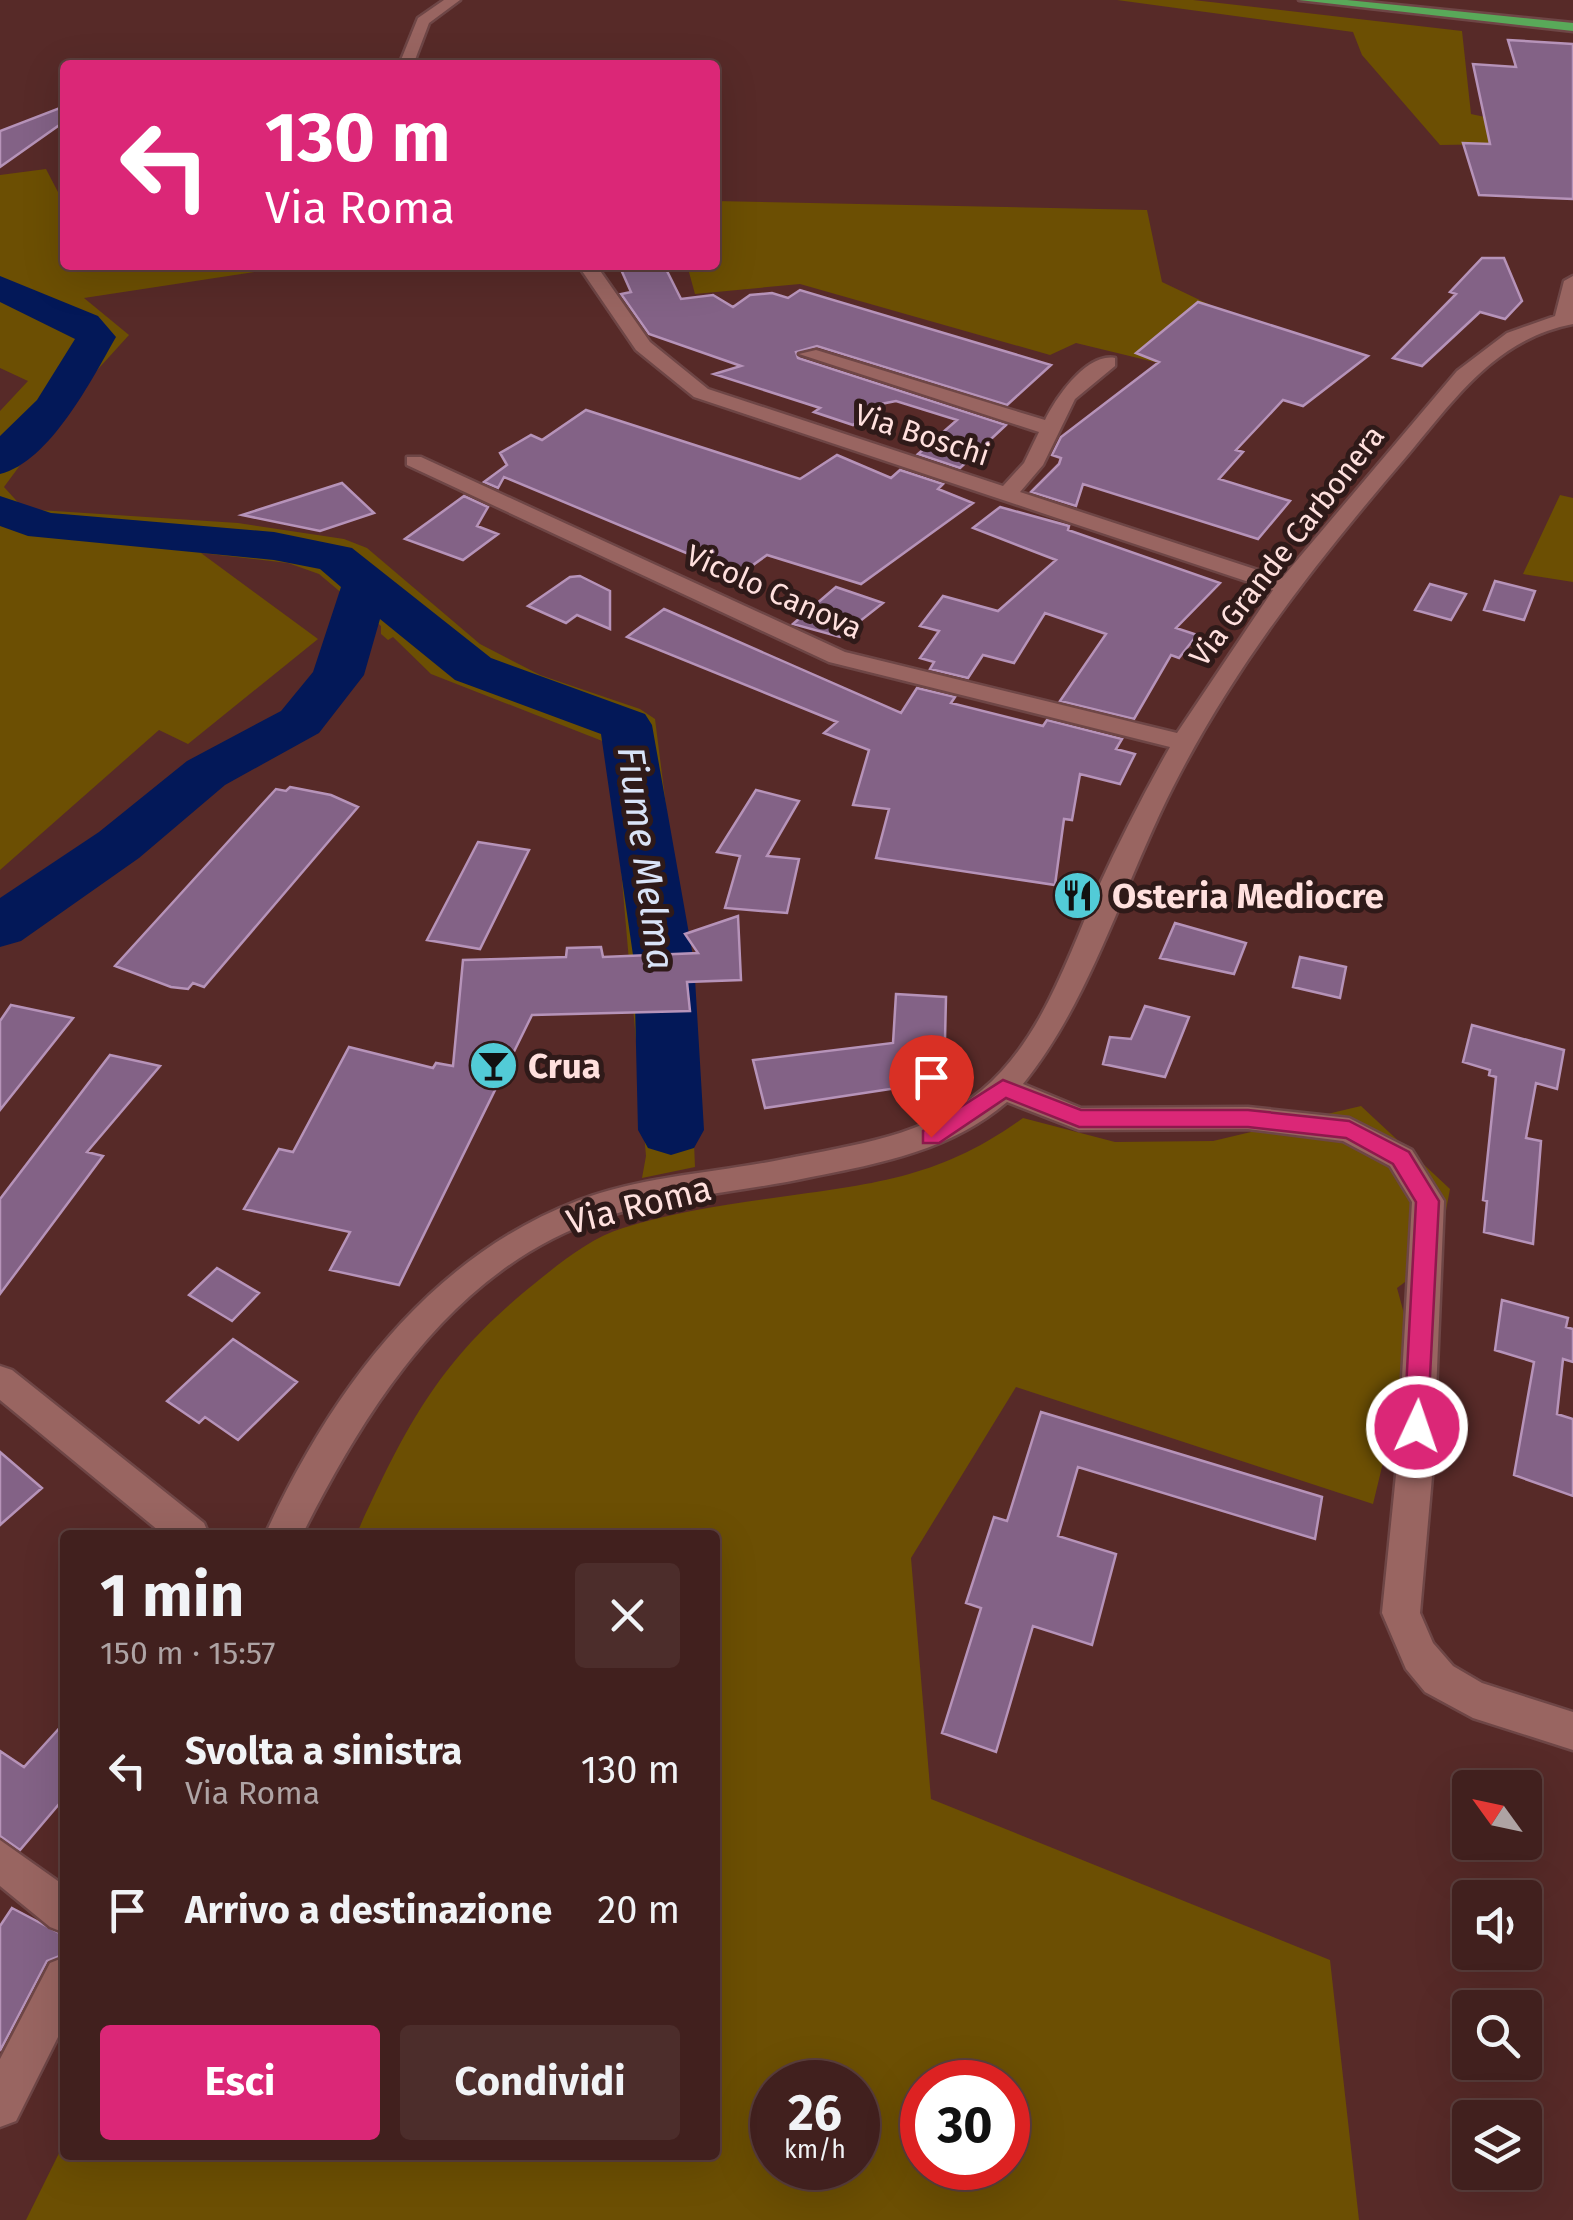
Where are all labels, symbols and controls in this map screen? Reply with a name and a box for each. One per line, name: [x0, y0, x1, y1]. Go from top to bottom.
text: 130 m: [265, 96, 451, 180]
icon: left: [100, 100, 230, 230]
text: Via Roma: [265, 181, 455, 235]
street label: Via Boschi: [850, 396, 994, 474]
street label: Via Grande Carbonera: [1182, 418, 1392, 674]
street label: Vicolo Canova: [680, 537, 868, 647]
water label: Fiume Melma: [608, 743, 684, 973]
restaurant icon: Osteria Mediocre: [1051, 870, 1103, 922]
place label: Osteria Mediocre: [1112, 875, 1384, 917]
pin: [889, 1035, 974, 1138]
bar icon: Crua: [467, 1040, 519, 1092]
place label: Crua: [528, 1045, 601, 1087]
icon: arrive: [904, 1050, 959, 1105]
street label: Via Roma: [562, 1167, 716, 1243]
position arrow: [1365, 1375, 1469, 1479]
text: 1 min: [100, 1560, 244, 1632]
button: close: [575, 1563, 680, 1668]
text: 150 m · 15:57: [100, 1634, 275, 1672]
text: Svolta a sinistra: [185, 1728, 462, 1774]
icon: left: [100, 1743, 155, 1798]
text: 130 m: [581, 1747, 680, 1793]
north arrow: [1452, 1770, 1542, 1860]
map controls: [1452, 1770, 1542, 2190]
text: Via Roma: [185, 1774, 320, 1812]
button: sound: [1452, 1880, 1542, 1970]
icon: arrive: [100, 1883, 155, 1938]
text: Arrivo a destinazione: [185, 1887, 552, 1933]
text: 20 m: [597, 1887, 680, 1933]
button: search: [1452, 1990, 1542, 2080]
button: Esci: [100, 2025, 380, 2140]
button: Condividi: [400, 2025, 680, 2140]
speed limit sign: 30: [900, 2060, 1030, 2190]
text: 26: [788, 2083, 842, 2143]
button: layers: [1452, 2100, 1542, 2190]
text: km/h: [784, 2135, 846, 2165]

